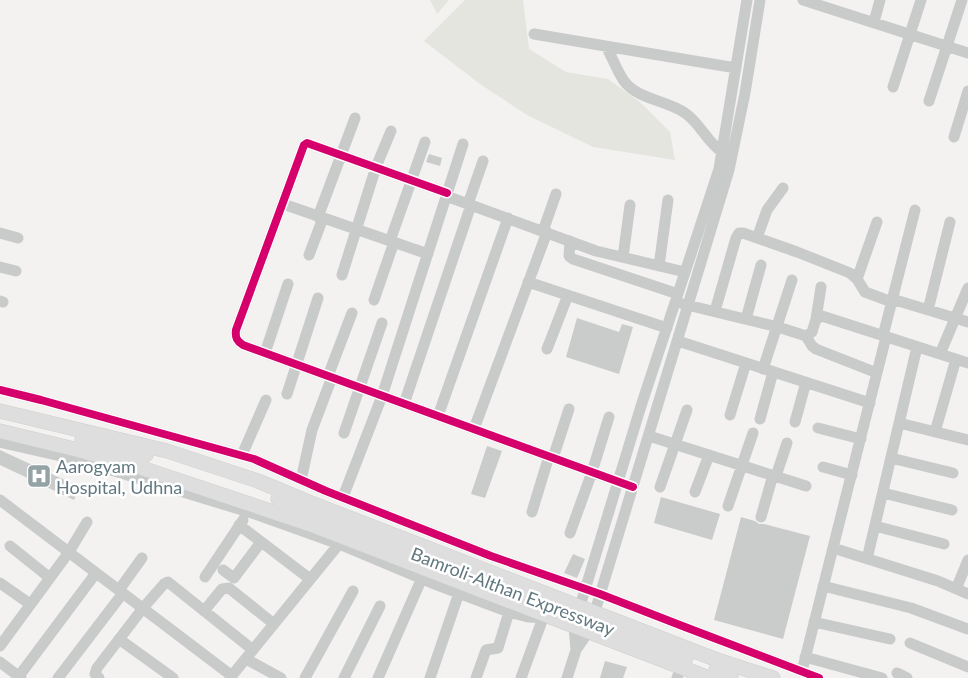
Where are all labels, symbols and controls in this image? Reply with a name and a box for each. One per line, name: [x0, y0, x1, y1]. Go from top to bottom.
place label: Aarogyam Hospital, Udhna: [56, 455, 182, 498]
hospital icon: Aarogyam Hospital, Udhna: [26, 463, 52, 489]
street label: Bamroli-Althan Expressway: [408, 542, 619, 640]

